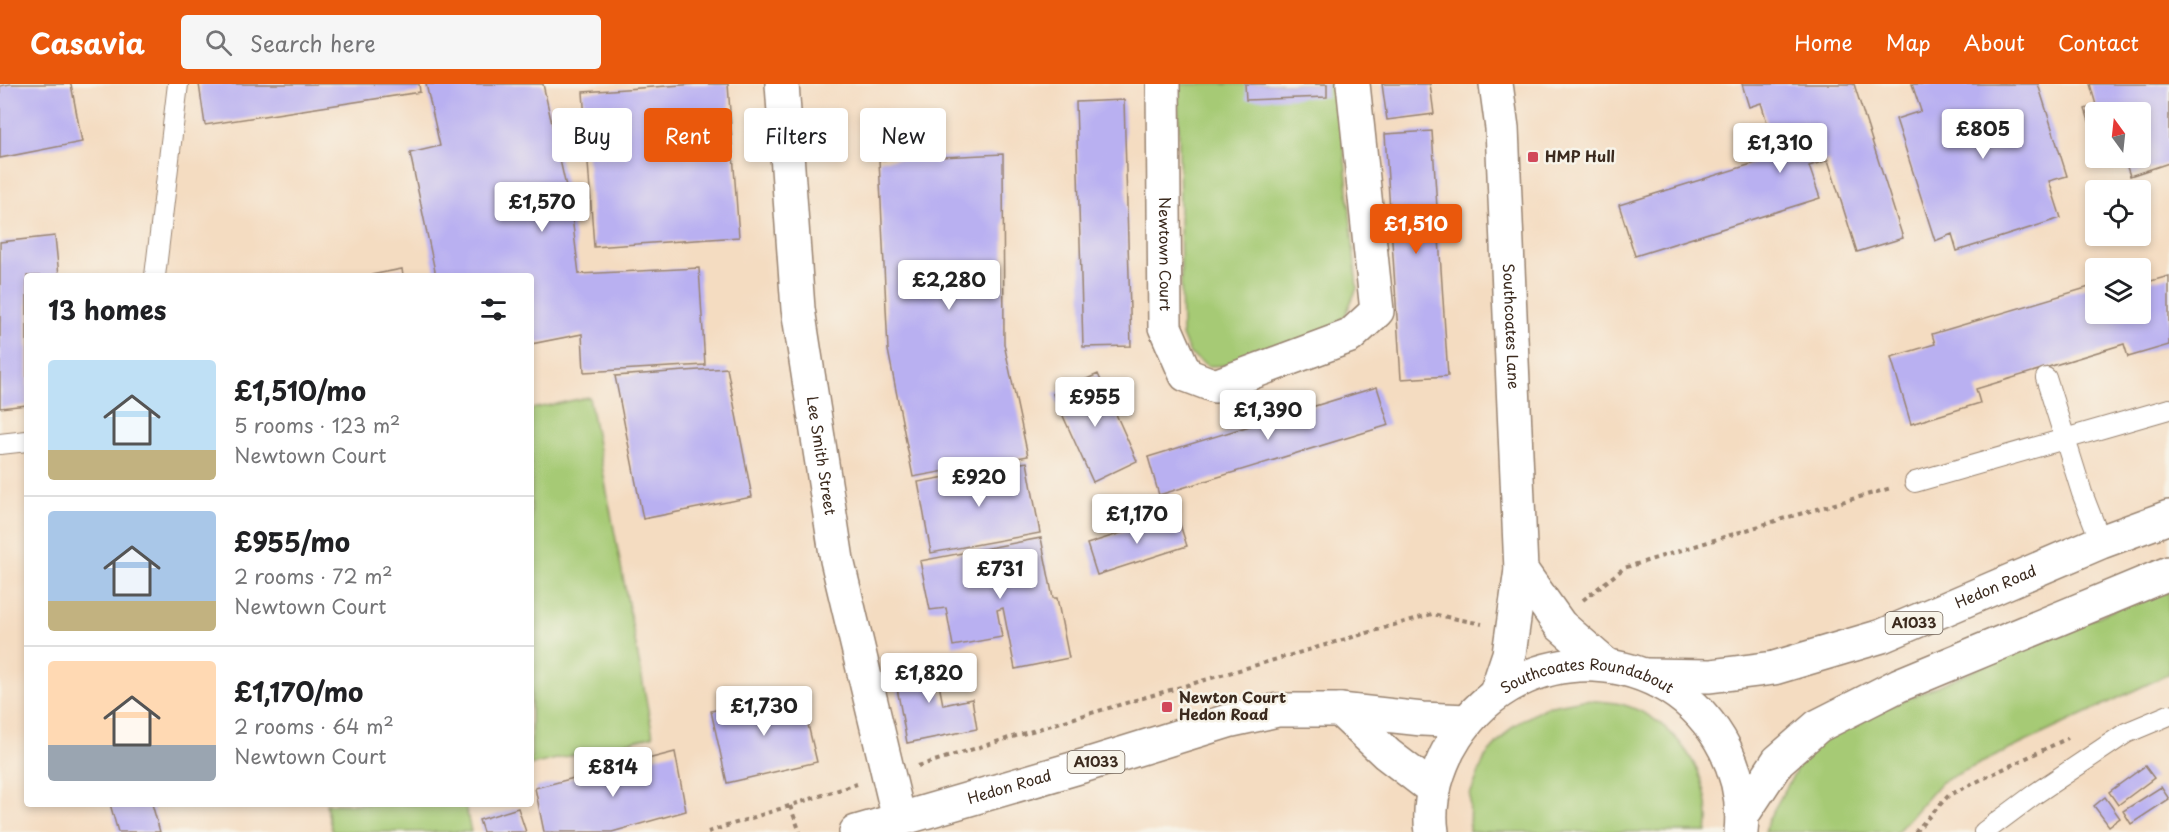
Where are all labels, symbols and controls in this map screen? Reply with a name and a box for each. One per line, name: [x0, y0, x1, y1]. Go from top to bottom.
search box: [181, 15, 601, 69]
text: Casavia: [30, 21, 145, 64]
icon: search: [202, 26, 235, 59]
text: Search here: [250, 26, 376, 59]
text: Home: [1794, 26, 1853, 58]
text: Map: [1886, 26, 1931, 58]
text: About: [1964, 26, 2025, 58]
text: Contact: [2058, 26, 2139, 58]
north arrow: [2085, 102, 2151, 168]
map controls: [2085, 102, 2151, 324]
chip: Buy: [552, 108, 632, 162]
chip: Rent: [644, 108, 732, 162]
chip: Filters: [744, 108, 848, 162]
chip: New: [860, 108, 946, 162]
pin: £805: [1947, 109, 2019, 160]
text: £805: [1956, 113, 2010, 143]
pin: £1,310: [1731, 123, 1829, 174]
text: £1,310: [1747, 127, 1813, 157]
place label: HMP Hull: [1545, 144, 1615, 167]
marker: HMP Hull: [1526, 150, 1540, 164]
button: locate: [2085, 180, 2151, 246]
pin: £1,570: [493, 182, 591, 233]
text: £1,570: [509, 186, 575, 216]
street label: Newtown Court: [1154, 197, 1178, 311]
pin: £1,510: [1367, 204, 1465, 255]
text: £1,510: [1384, 208, 1448, 238]
button: layers: [2085, 258, 2151, 324]
pin: £2,280: [900, 260, 998, 311]
street label: Southcoates Lane: [1498, 263, 1526, 390]
text: £2,280: [912, 264, 986, 294]
text: 13 homes: [48, 290, 166, 329]
icon: filters: [477, 293, 510, 326]
text: £1,510/mo: [234, 371, 366, 410]
pin: £955: [1059, 377, 1131, 428]
text: £955: [1069, 381, 1121, 411]
icon: home: [96, 384, 168, 456]
pin: £1,390: [1219, 390, 1317, 441]
street label: Lee Smith Street: [802, 394, 843, 517]
text: £1,390: [1234, 394, 1302, 424]
text: 5 rooms · 123 m²: [234, 410, 400, 440]
text: Newtown Court: [234, 440, 386, 470]
pin: £920: [943, 457, 1015, 508]
text: £920: [952, 461, 1006, 491]
pin: £1,170: [1088, 494, 1186, 545]
text: £1,170: [1106, 498, 1168, 528]
text: £955/mo: [234, 522, 350, 561]
icon: home: [96, 535, 168, 607]
pin: £731: [964, 549, 1036, 600]
text: £731: [977, 553, 1023, 583]
street label: Hedon Road: [1951, 558, 2039, 613]
text: 2 rooms · 72 m²: [234, 561, 393, 591]
text: Newtown Court: [234, 591, 386, 621]
road number: A1033: [1886, 612, 1942, 634]
text: Southcoates Roundabout: [1495, 652, 1679, 699]
pin: £1,820: [880, 653, 978, 704]
text: £1,820: [895, 657, 963, 687]
text: £1,170/mo: [234, 672, 363, 711]
street label: Southcoates Roundabout: [1497, 684, 1677, 702]
icon: home: [96, 685, 168, 757]
place label: Newton Court Hedon Road: [1179, 685, 1286, 725]
pin: £1,730: [715, 686, 813, 737]
text: £1,730: [730, 690, 798, 720]
marker: Newton Court Hedon Road: [1160, 700, 1174, 714]
text: 2 rooms · 64 m²: [234, 711, 394, 741]
text: Newtown Court: [234, 741, 386, 771]
pin: £814: [577, 747, 649, 798]
text: £814: [588, 751, 638, 781]
road number: A1033: [1068, 751, 1124, 773]
street label: Hedon Road: [965, 763, 1054, 809]

